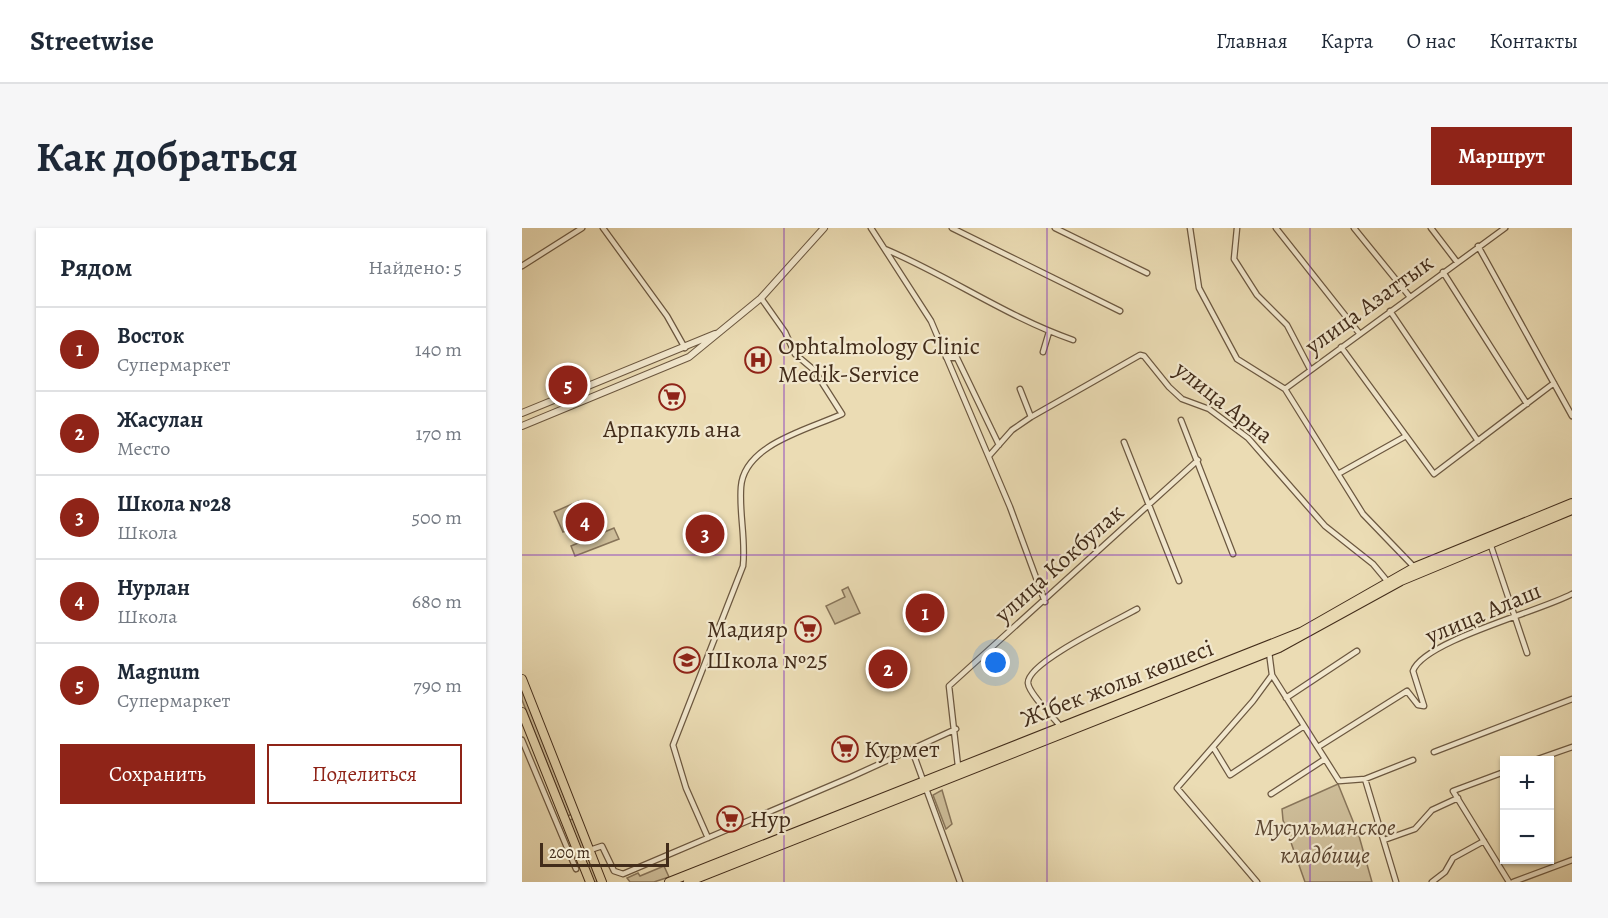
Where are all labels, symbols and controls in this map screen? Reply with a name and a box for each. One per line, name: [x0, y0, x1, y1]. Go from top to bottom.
text: Streetwise: [30, 22, 154, 60]
text: Главная: [1216, 27, 1288, 55]
text: Карта: [1321, 27, 1373, 55]
text: О нас: [1406, 27, 1456, 55]
text: Контакты: [1489, 27, 1578, 55]
button: Маршрут: [1431, 127, 1572, 185]
text: Как добраться: [36, 128, 298, 185]
street label: улица Азаттык: [1298, 247, 1440, 362]
text: Рядом: [60, 250, 132, 285]
text: Найдено: 5: [368, 254, 462, 281]
text: Восток: [117, 321, 184, 351]
place label: Ophtalmology Clinic Medik-Service: [778, 330, 980, 390]
text: 1: [76, 336, 83, 363]
text: 140 m: [415, 336, 462, 363]
hospital icon: Ophtalmology Clinic Medik-Service: [743, 345, 773, 375]
text: Супермаркет: [117, 351, 231, 378]
street label: улица Арна: [1167, 353, 1280, 451]
pin: 5: [548, 362, 588, 408]
supermarket icon: Арпакуль ана: [657, 382, 687, 412]
text: Жасулан: [117, 405, 203, 435]
place label: Арпакуль ана: [602, 413, 741, 445]
text: 2: [75, 420, 84, 447]
text: 170 m: [416, 420, 462, 447]
text: Место: [117, 435, 170, 462]
text: Школа №28: [117, 489, 231, 519]
street label: улица Кокбулак: [987, 496, 1131, 630]
pin: 4: [566, 500, 604, 544]
text: 3: [75, 504, 84, 531]
text: 500 m: [411, 504, 462, 531]
pin: 3: [686, 512, 724, 556]
text: Школа: [117, 519, 177, 546]
text: Нурлан: [117, 573, 190, 603]
street label: улица Алаш: [1419, 574, 1546, 652]
text: 4: [75, 588, 84, 615]
text: 680 m: [412, 588, 462, 615]
pin: 1: [906, 590, 944, 636]
text: Школа: [117, 603, 177, 630]
place label: Мадияр: [707, 613, 788, 645]
supermarket icon: Мадияр: [793, 614, 823, 644]
street label: Жібек жолы көшесі: [1016, 632, 1218, 734]
place label: Школа №25: [706, 644, 828, 676]
school or university icon: Школа №25: [672, 645, 702, 675]
pin: 2: [868, 646, 908, 692]
your location: [981, 648, 1010, 677]
text: Magnum: [117, 657, 200, 687]
text: 5: [75, 672, 84, 699]
text: 790 m: [413, 672, 462, 699]
text: Супермаркет: [117, 687, 231, 714]
place label: Курмет: [864, 733, 940, 765]
supermarket icon: Курмет: [830, 734, 860, 764]
button: Сохранить: [60, 744, 255, 804]
button: Поделиться: [267, 744, 462, 804]
map controls: [1500, 756, 1554, 864]
button: +: [1500, 756, 1554, 810]
place label: Нур: [750, 803, 791, 835]
supermarket icon: Нур: [715, 804, 745, 834]
button: −: [1500, 810, 1554, 864]
park label: Мусульманское кладбище: [1254, 811, 1396, 871]
scale bar: [540, 840, 669, 868]
text: 200 m: [549, 842, 590, 864]

